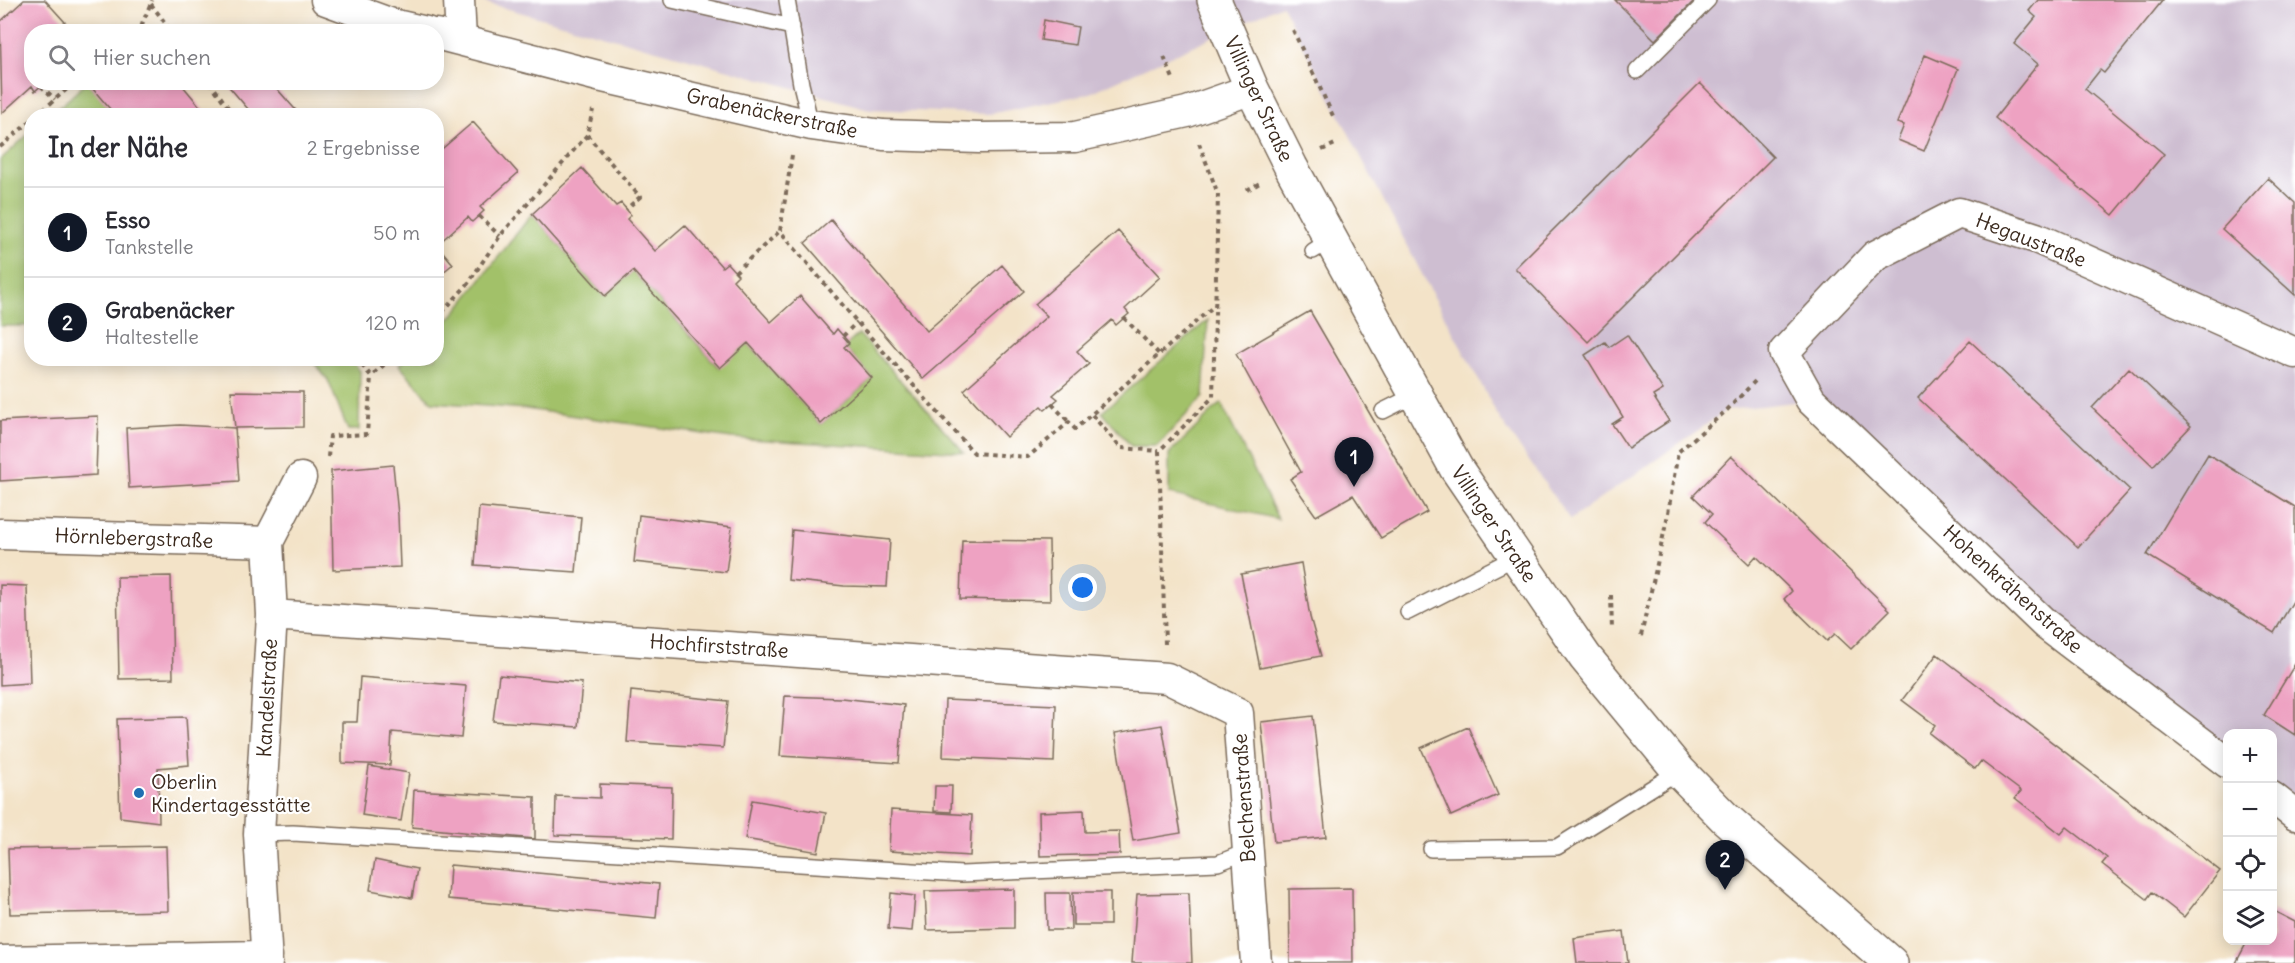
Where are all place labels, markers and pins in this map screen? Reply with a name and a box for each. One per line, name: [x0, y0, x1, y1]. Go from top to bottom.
pin: 1: [1334, 438, 1374, 487]
place label: Oberlin Kindertagesstätte: [151, 769, 310, 817]
marker: Oberlin Kindertagesstätte: [132, 786, 146, 800]
pin: 2: [1706, 840, 1744, 890]

